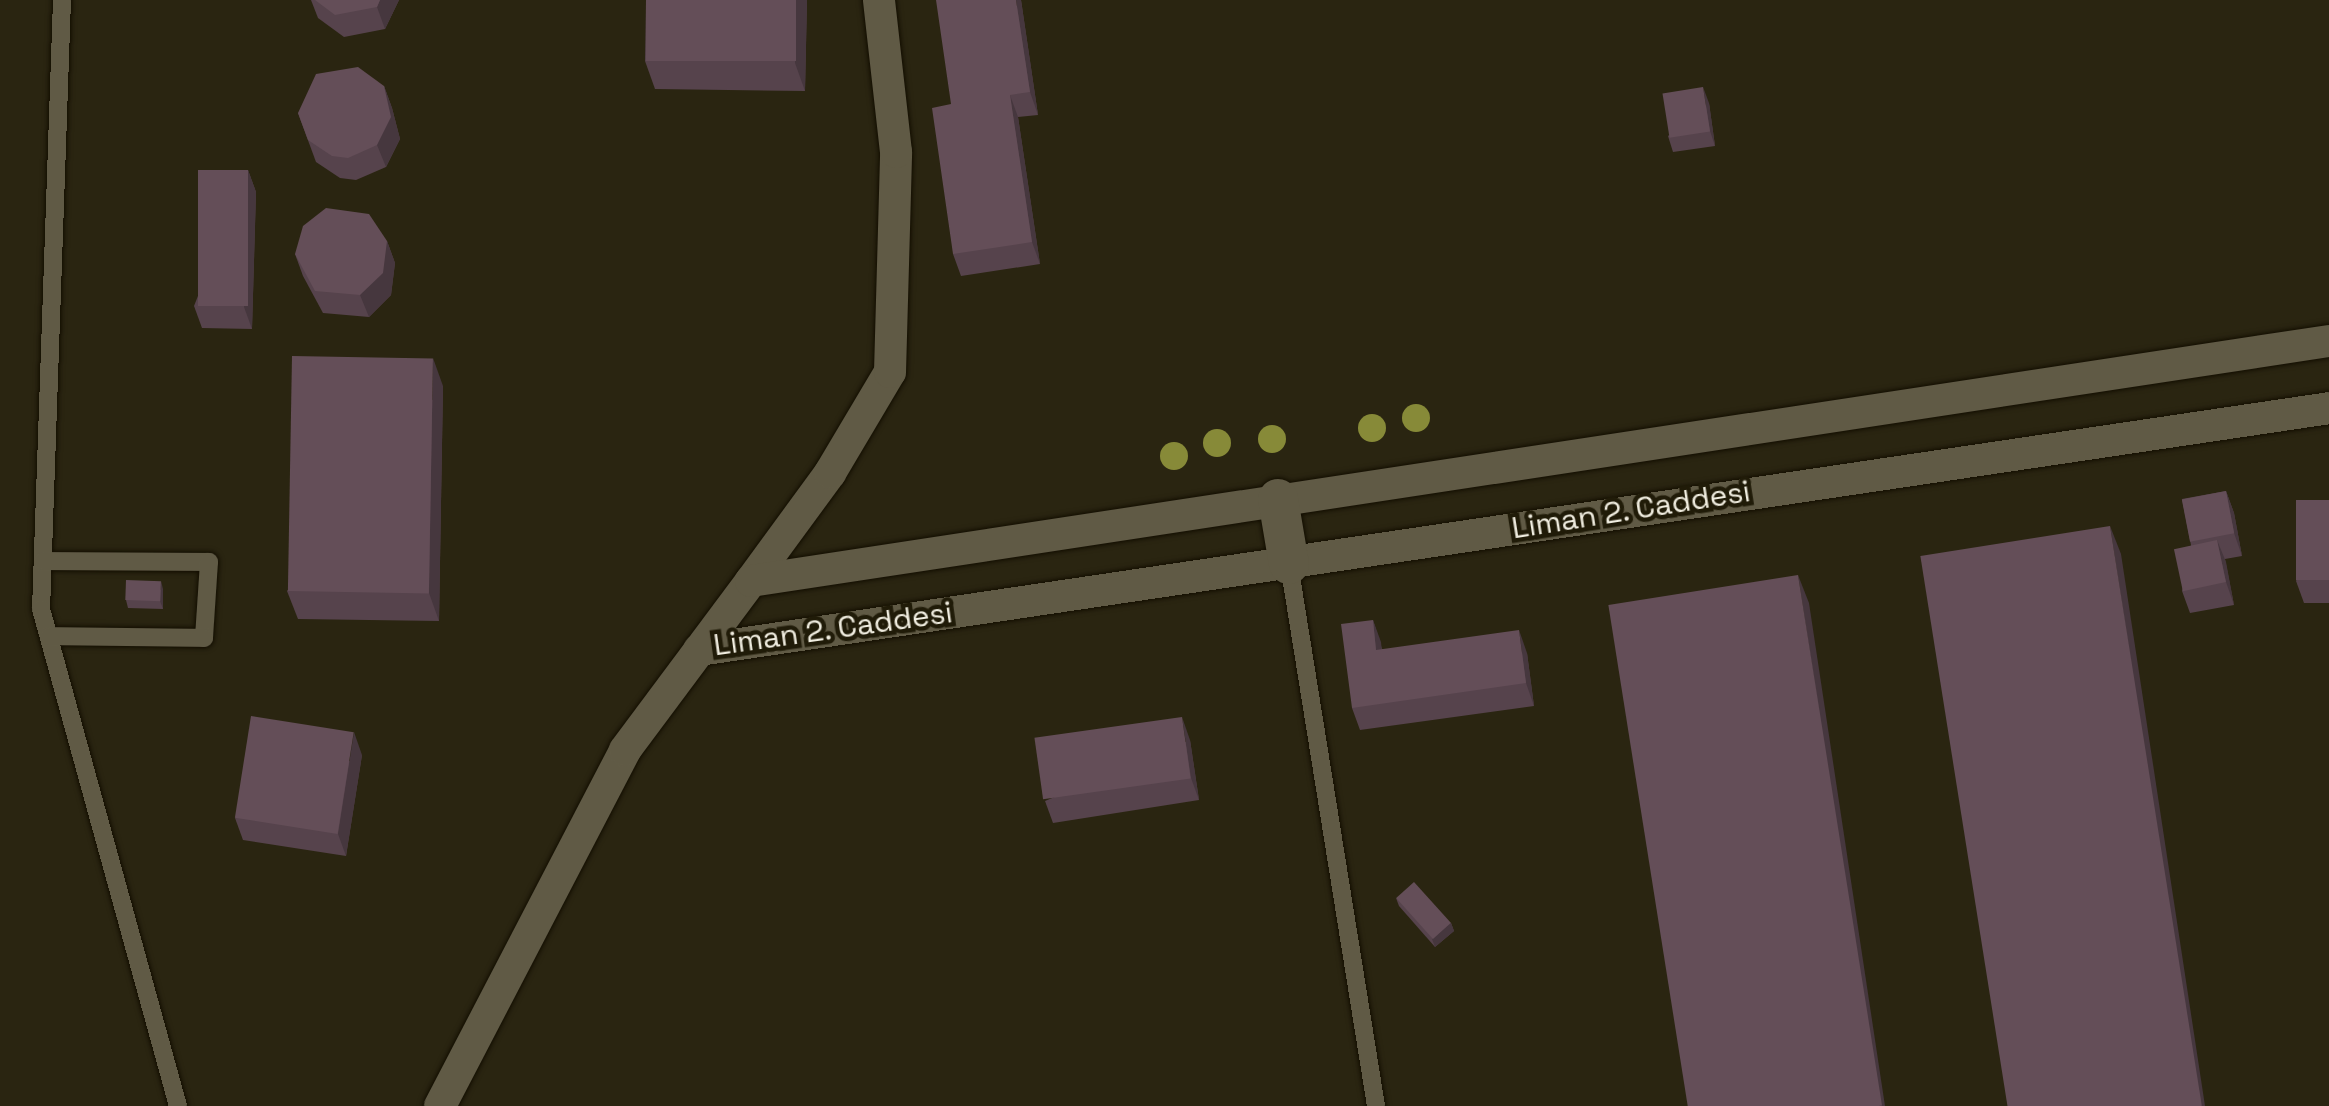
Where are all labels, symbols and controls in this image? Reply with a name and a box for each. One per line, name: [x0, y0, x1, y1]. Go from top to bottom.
street label: Liman 2. Caddesi: [1509, 473, 1753, 547]
street label: Liman 2. Caddesi: [711, 594, 955, 664]

